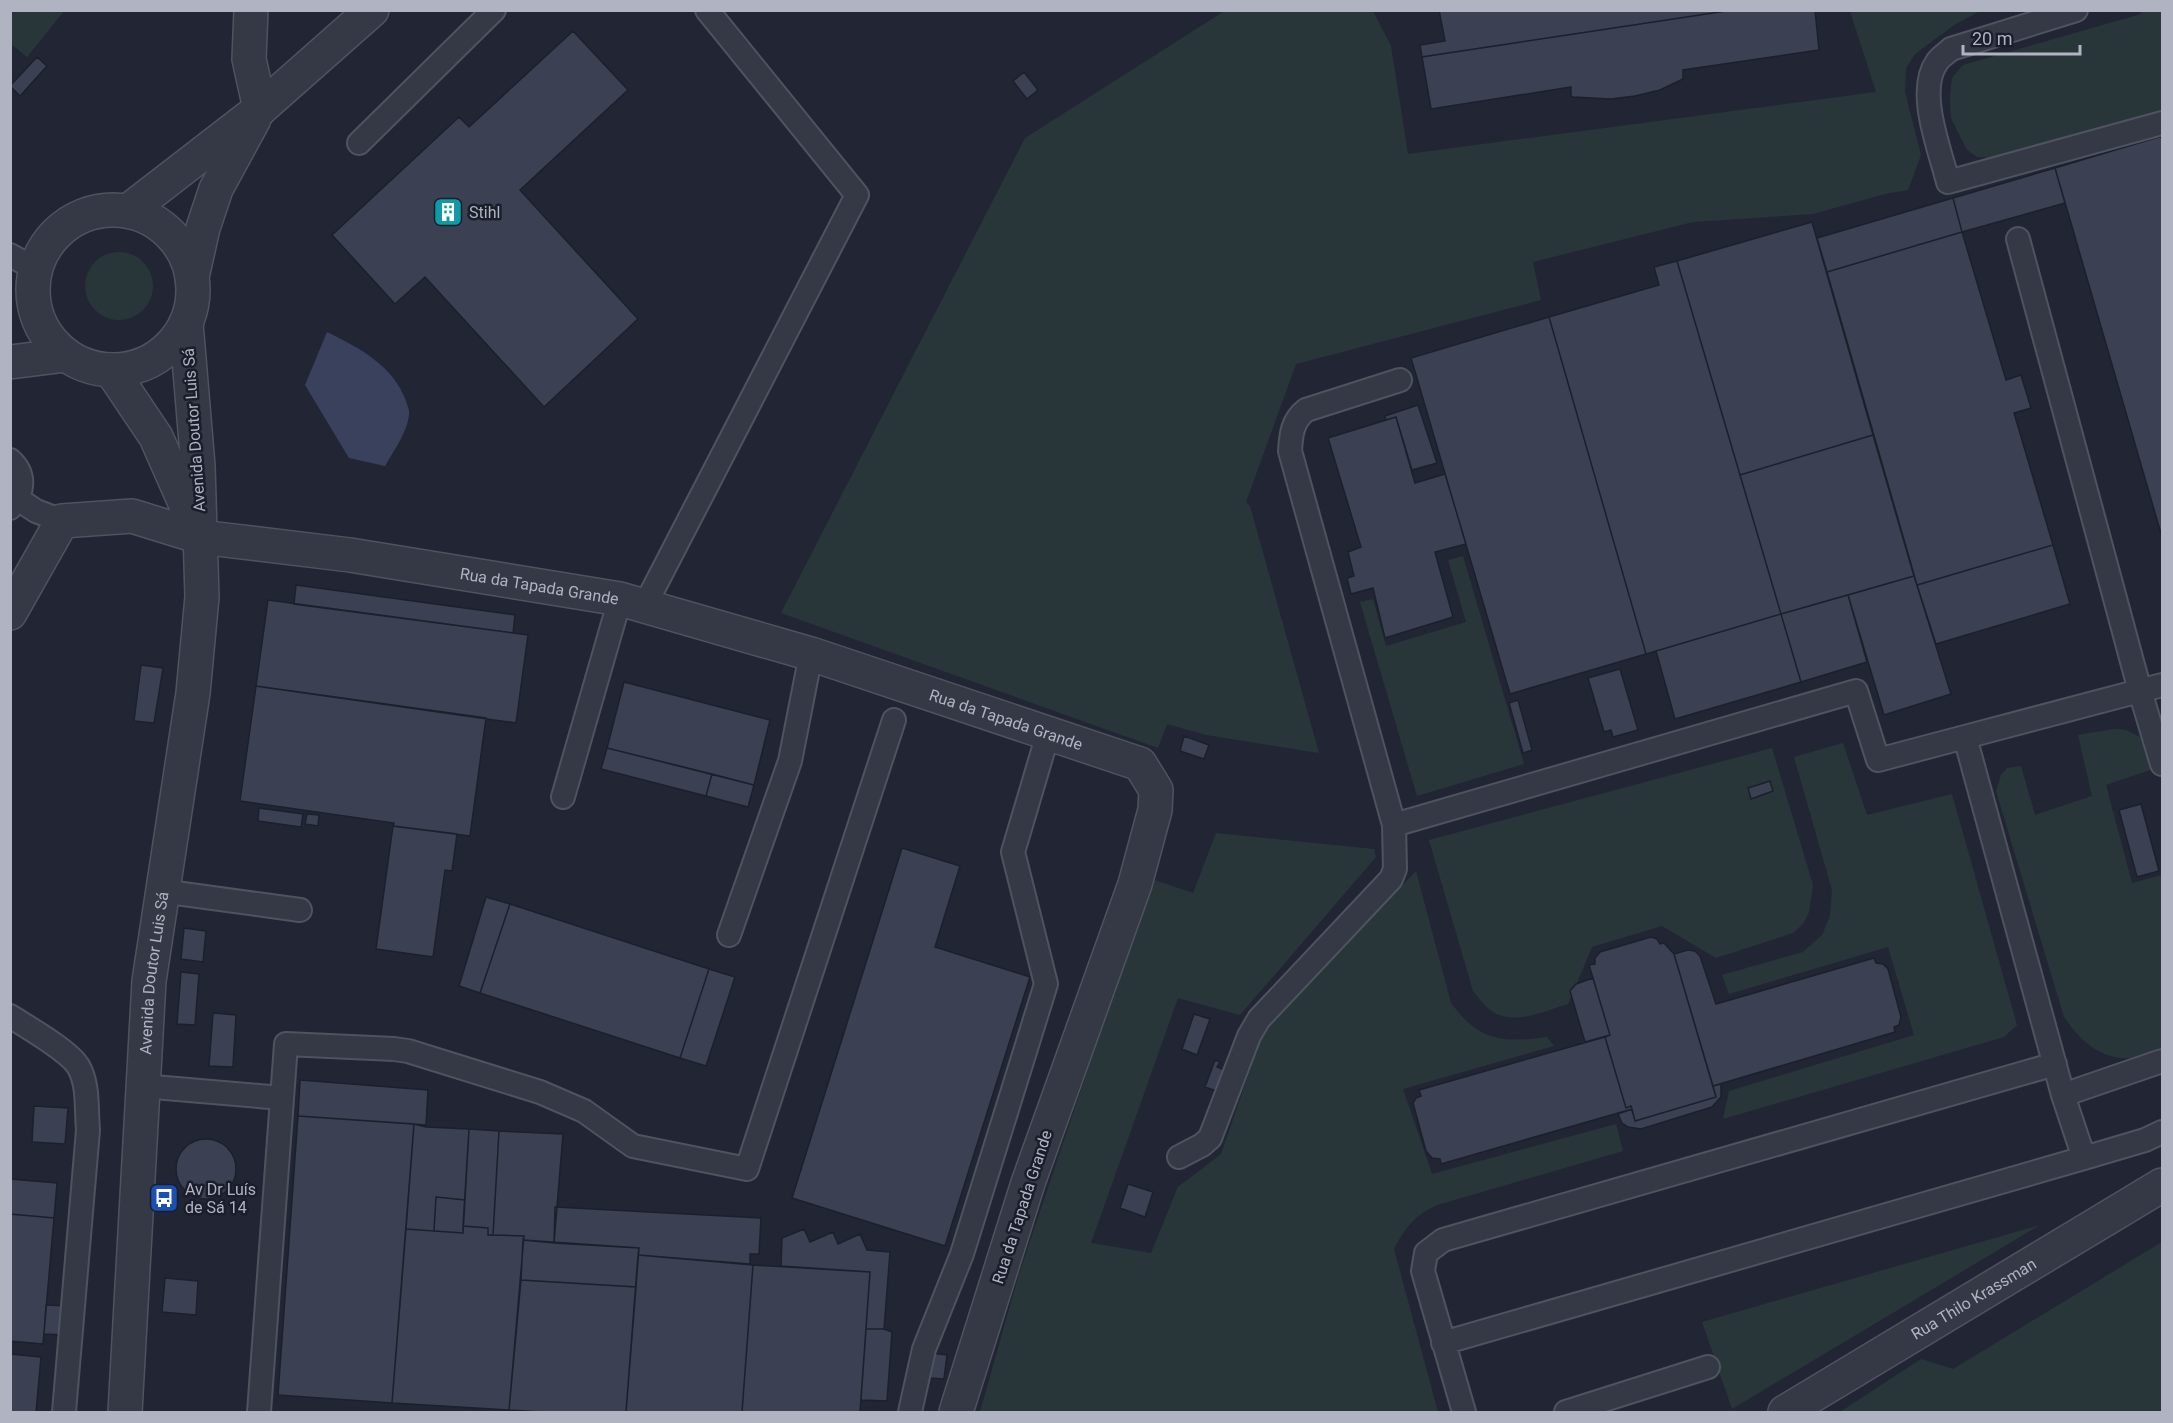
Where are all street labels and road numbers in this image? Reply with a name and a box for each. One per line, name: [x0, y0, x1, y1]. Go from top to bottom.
street label: Avenida Doutor Luis Sá: [179, 348, 209, 512]
street label: Rua da Tapada Grande: [459, 564, 620, 608]
street label: Rua da Tapada Grande: [927, 685, 1085, 754]
street label: Avenida Doutor Luis Sá: [135, 890, 172, 1055]
street label: Rua da Tapada Grande: [988, 1128, 1056, 1286]
street label: Rua Thilo Krassman: [1908, 1254, 2039, 1343]

